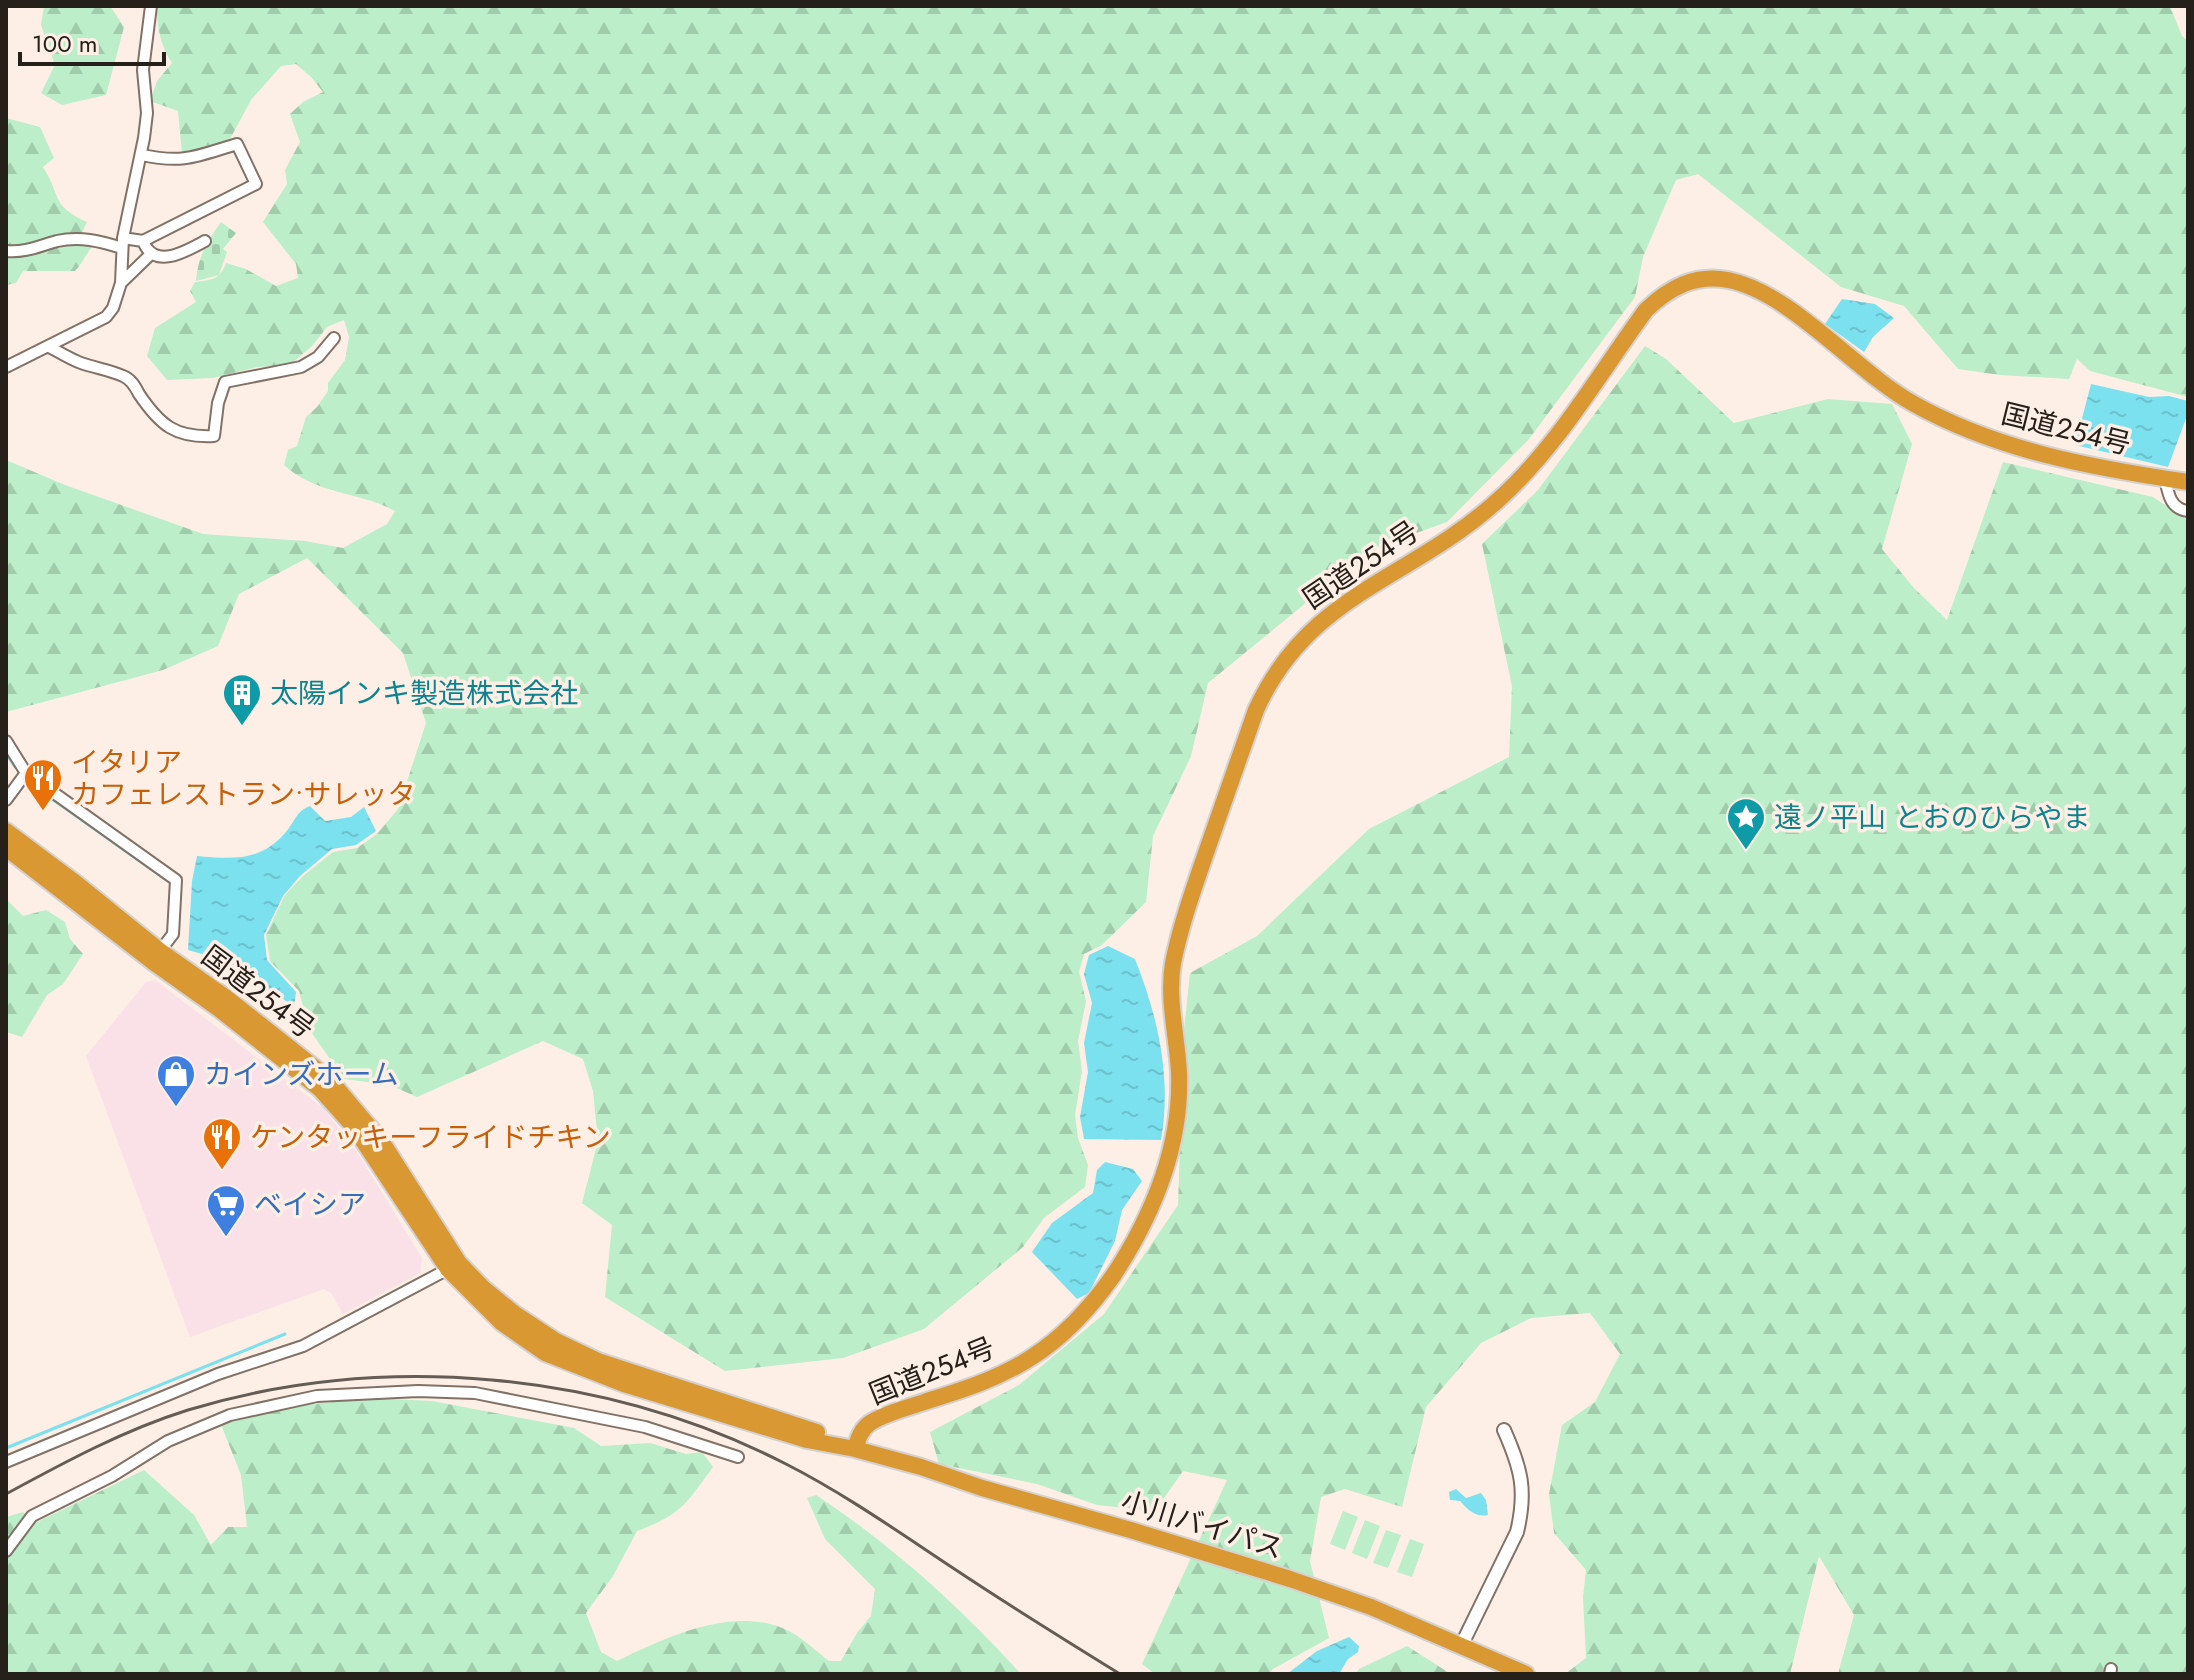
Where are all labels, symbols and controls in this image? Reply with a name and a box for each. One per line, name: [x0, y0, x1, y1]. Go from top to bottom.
scale bar: [20, 16, 164, 66]
text: 100 m: [32, 26, 98, 61]
street label: 国道254号: [1997, 393, 2135, 465]
street label: 国道254号: [1295, 511, 1427, 619]
building icon: 太陽インキ製造株式会社: [221, 672, 263, 727]
place label: 太陽インキ製造株式会社: [270, 673, 578, 714]
place label: イタリア カフェレストラン•サレッタ: [71, 742, 415, 815]
restaurant icon: イタリア カフェレストラン•サレッタ: [22, 757, 64, 812]
place icon: 遠ノ平山 とおのひらやま: [1725, 796, 1767, 851]
place label: 遠ノ平山 とおのひらやま: [1774, 797, 2090, 838]
street label: 国道254号: [193, 936, 323, 1048]
shop icon: カインズホーム: [155, 1053, 197, 1108]
place label: カインズホーム: [204, 1054, 399, 1095]
restaurant icon: ケンタッキーフライドチキン: [201, 1116, 243, 1171]
place label: ケンタッキーフライドチキン: [250, 1117, 611, 1158]
supermarket icon: ベイシア: [205, 1183, 247, 1238]
place label: ベイシア: [254, 1184, 366, 1225]
street label: 国道254号: [863, 1327, 1001, 1415]
street label: 小川バイパス: [1116, 1481, 1288, 1569]

